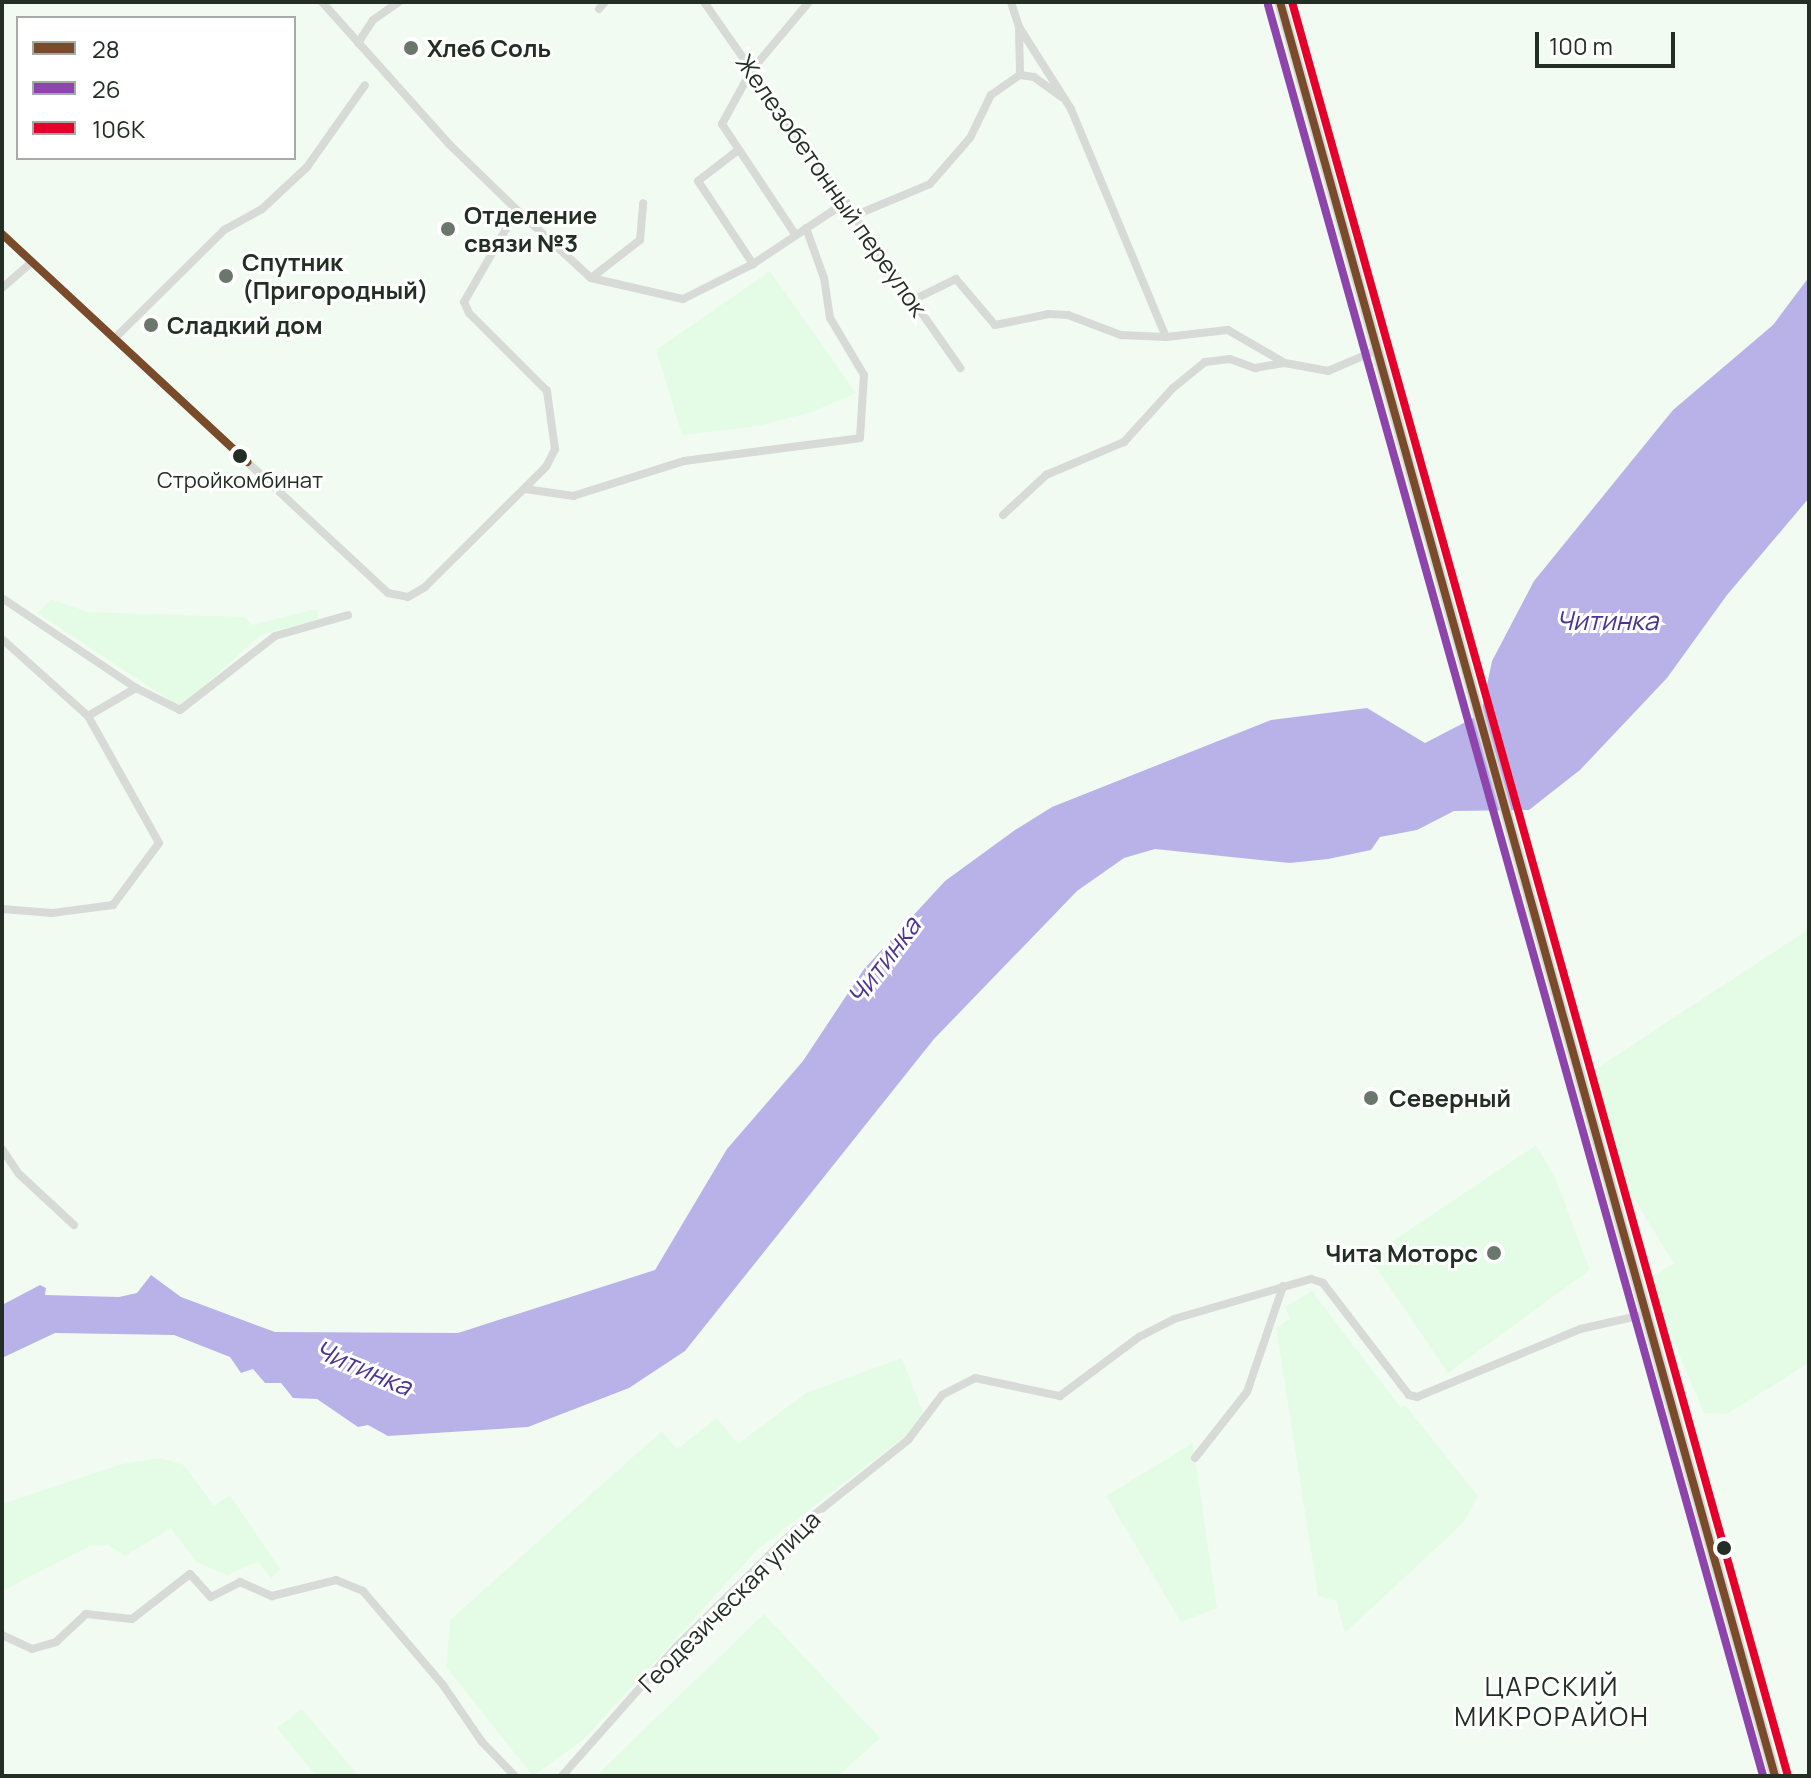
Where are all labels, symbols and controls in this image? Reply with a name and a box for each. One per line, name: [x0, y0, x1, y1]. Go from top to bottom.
legend: [16, 16, 296, 160]
scale bar: [1539, 16, 1679, 66]
text: 100 m: [1549, 29, 1613, 62]
text: 28: [92, 32, 120, 65]
place label: Хлеб Соль: [427, 34, 551, 62]
marker: Хлеб Соль: [402, 39, 420, 57]
street label: Железобетонный переулок: [730, 49, 934, 321]
text: 26: [92, 72, 121, 105]
text: 106К: [92, 112, 145, 145]
place label: Отделение связи №3: [464, 201, 597, 257]
marker: Отделение связи №3: [439, 220, 457, 238]
place label: Спутник (Пригородный): [242, 248, 429, 304]
marker: Спутник (Пригородный): [217, 267, 235, 285]
place label: Сладкий дом: [167, 311, 323, 339]
marker: Сладкий дом: [142, 316, 160, 334]
marker: Стройкомбинат: [232, 448, 248, 464]
place label: Стройкомбинат: [157, 468, 323, 494]
water label: Читинка: [1556, 605, 1658, 637]
water label: Читинка: [841, 911, 927, 1011]
place label: Северный: [1389, 1084, 1511, 1112]
marker: Северный: [1360, 1087, 1382, 1109]
place label: Чита Моторс: [1325, 1239, 1478, 1267]
marker: Чита Моторс: [1485, 1244, 1503, 1262]
water label: Читинка: [310, 1334, 416, 1402]
street label: Геодезическая улица: [632, 1504, 826, 1698]
unlabelled marker: [1716, 1540, 1732, 1556]
district label: ЦАРСКИЙ МИКРОРАЙОН: [1454, 1671, 1650, 1732]

